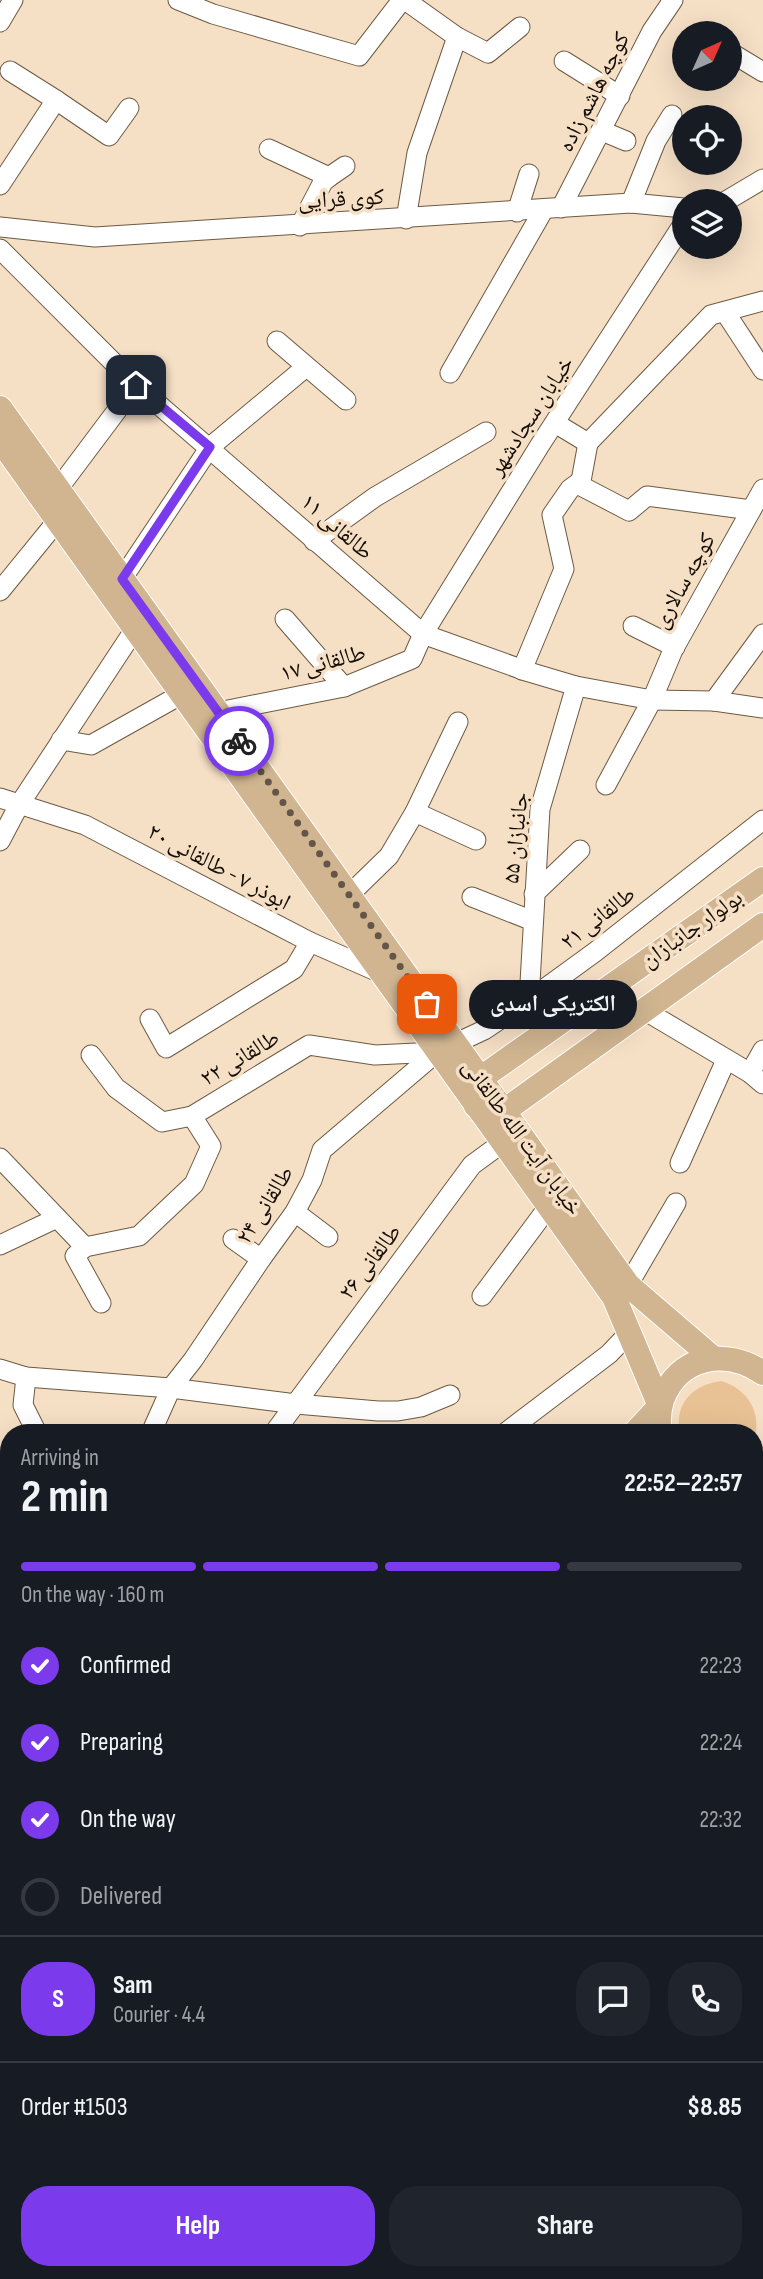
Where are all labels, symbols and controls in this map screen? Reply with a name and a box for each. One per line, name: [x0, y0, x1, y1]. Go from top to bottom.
north arrow: [672, 21, 742, 91]
map controls: [672, 21, 742, 259]
street label: کوچه هاشم زاده: [552, 27, 637, 157]
button: locate: [672, 105, 742, 175]
street label: کوی قرایی: [297, 183, 385, 215]
button: layers: [672, 189, 742, 259]
street label: خیابان سجادشهر: [481, 351, 580, 482]
pin: [106, 355, 166, 415]
icon: home: [117, 366, 155, 404]
street label: طالقانی ۱۱: [295, 488, 379, 566]
street label: کوچه سالاری: [646, 528, 722, 634]
street label: طالقانی ۱۷: [277, 638, 369, 688]
courier: [204, 706, 274, 776]
icon: bike: [220, 722, 258, 760]
street label: جانبازان ۵۵: [497, 791, 535, 885]
street label: ابوذر ۷ - طالقانی ۲۰: [143, 818, 295, 916]
street label: طالقانی ۲۱: [555, 880, 641, 956]
street label: بولوار جانبازان: [636, 884, 748, 974]
pin: [397, 974, 457, 1034]
callout: الکتریکی اسدی: [469, 979, 637, 1028]
icon: bag: [408, 985, 446, 1023]
text: الکتریکی اسدی: [490, 990, 616, 1018]
street label: طالقانی ۲۲: [195, 1024, 285, 1092]
street label: خیابان آیت الله طالقانی: [456, 1053, 588, 1221]
street label: طالقانی ۲۴: [230, 1161, 300, 1249]
street label: طالقانی ۲۶: [333, 1219, 407, 1305]
text: Arriving in: [21, 1444, 99, 1472]
text: 22:52–22:57: [624, 1468, 742, 1499]
text: 2 min: [21, 1470, 109, 1525]
text: On the way · 160 m: [21, 1581, 164, 1609]
icon: check: [21, 1647, 59, 1685]
text: Confirmed: [80, 1650, 171, 1681]
text: 22:23: [700, 1652, 742, 1680]
icon: check: [21, 1724, 59, 1762]
text: Preparing: [80, 1727, 163, 1758]
text: 22:24: [700, 1729, 742, 1757]
icon: check: [21, 1801, 59, 1839]
text: On the way: [80, 1804, 176, 1835]
text: 22:32: [700, 1806, 742, 1834]
text: Delivered: [80, 1881, 162, 1912]
button: chat: [576, 1962, 650, 2036]
button: phone: [668, 1962, 742, 2036]
text: Sam: [113, 1970, 153, 2001]
text: S: [52, 1984, 64, 2015]
text: Courier · 4.4: [113, 2001, 205, 2029]
text: Order #1503: [21, 2092, 128, 2123]
text: $8.85: [687, 2092, 742, 2123]
button: Help: [21, 2186, 375, 2266]
button: Share: [389, 2186, 742, 2266]

